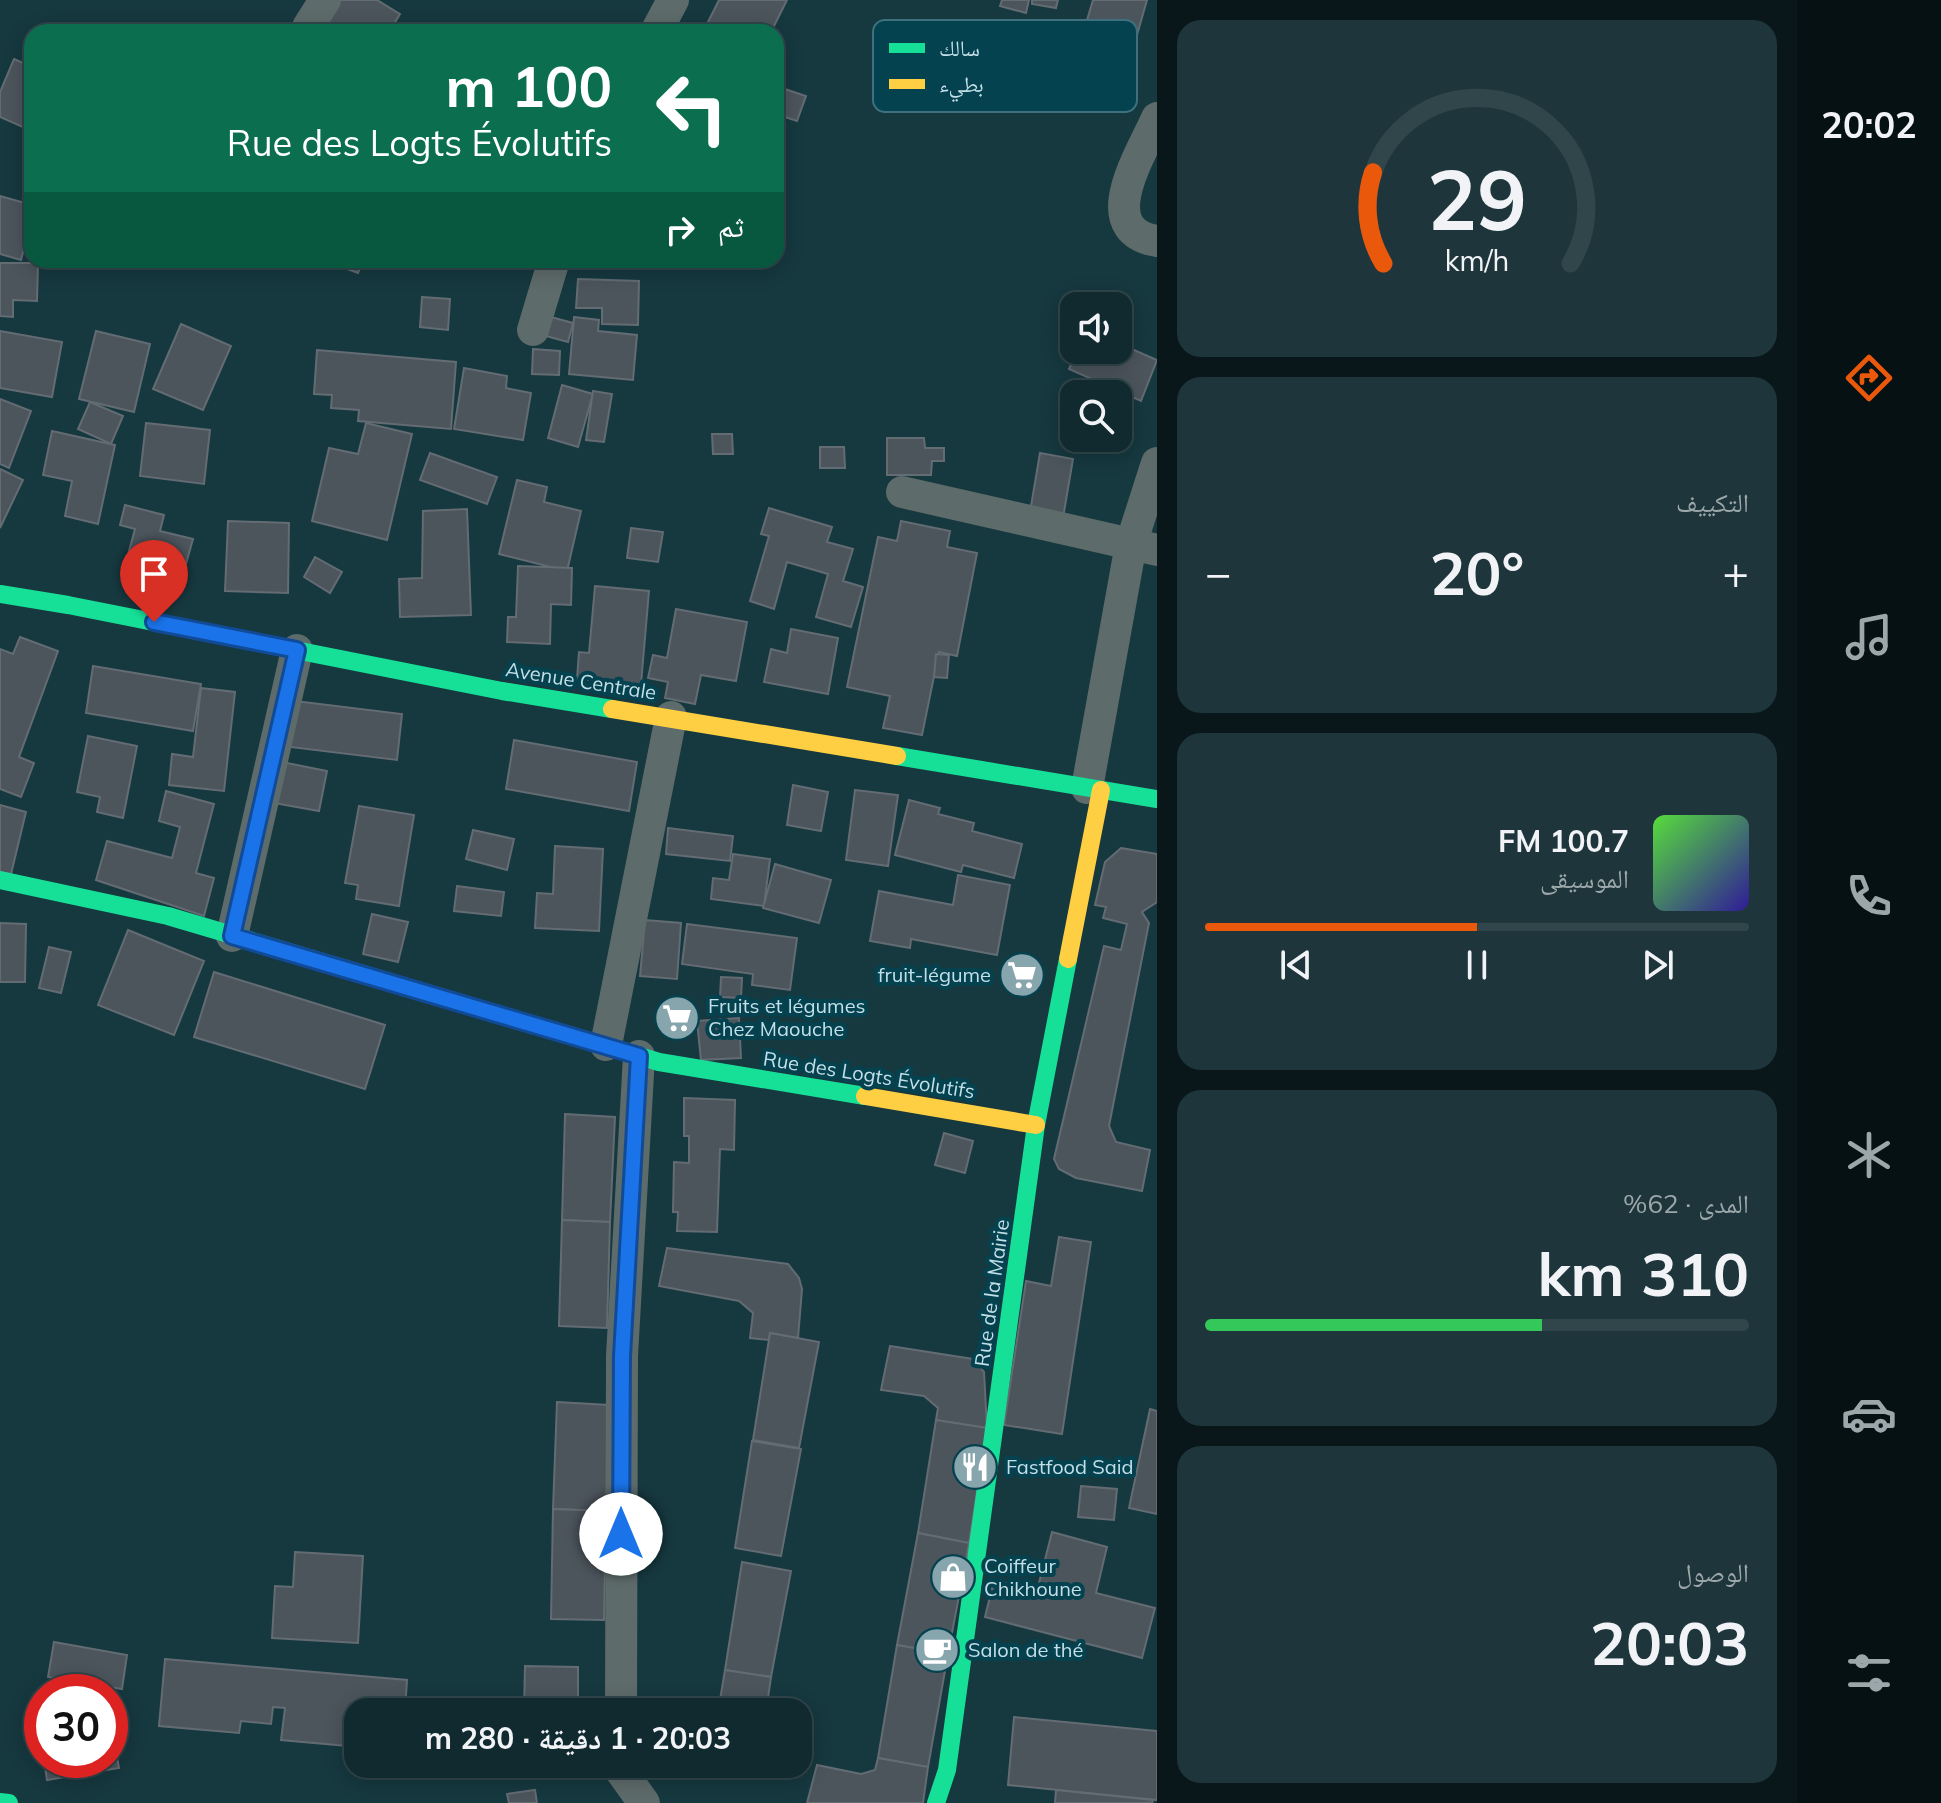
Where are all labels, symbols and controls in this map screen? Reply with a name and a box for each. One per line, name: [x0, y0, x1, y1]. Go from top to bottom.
legend: [873, 20, 1137, 112]
text: سالك: [939, 34, 980, 62]
text: 100 m: [445, 51, 612, 121]
icon: left: [640, 56, 744, 160]
text: بطيء: [939, 70, 984, 102]
text: 20:02: [1821, 102, 1917, 147]
text: Rue des Logts Évolutifs: [227, 120, 612, 165]
text: 29: [1427, 146, 1527, 251]
text: ثم: [718, 207, 744, 245]
icon: right: [658, 208, 702, 252]
text: km/h: [1445, 242, 1509, 278]
map controls: [1060, 292, 1132, 452]
button: sound: [1060, 292, 1132, 364]
icon: directions: [1841, 350, 1897, 406]
button: search: [1060, 380, 1132, 452]
text: التكييف: [1676, 486, 1749, 519]
text: 20°: [1430, 535, 1524, 610]
pin: [120, 540, 188, 622]
text: −: [1205, 545, 1231, 600]
text: +: [1723, 545, 1749, 600]
icon: arrive: [132, 552, 176, 596]
icon: music: [1841, 609, 1897, 665]
street label: Avenue Centrale: [504, 656, 658, 705]
text: 100.7 FM: [1498, 822, 1629, 860]
text: الموسيقى: [1540, 862, 1629, 895]
icon: phone: [1841, 868, 1897, 924]
icon: previous: [1274, 943, 1318, 987]
icon: pause: [1455, 943, 1499, 987]
icon: next: [1636, 943, 1680, 987]
supermarket icon: fruit-légume: [998, 951, 1046, 999]
place label: fruit-légume: [878, 962, 991, 987]
place label: Fruits et légumes Chez Maouche: [708, 993, 865, 1041]
supermarket icon: Fruits et légumes Chez Maouche: [653, 994, 701, 1042]
street label: Rue des Logts Évolutifs: [761, 1045, 977, 1104]
icon: climate: [1841, 1127, 1897, 1183]
text: المدى · 62%: [1623, 1187, 1749, 1220]
street label: Rue de la Mairie: [969, 1218, 1014, 1368]
text: 310 km: [1537, 1236, 1749, 1311]
icon: car: [1841, 1386, 1897, 1442]
restaurant icon: Fastfood Said: [951, 1443, 999, 1491]
place label: Fastfood Said: [1006, 1454, 1133, 1479]
position arrow: [579, 1492, 663, 1576]
shop icon: Coiffeur Chikhoune: [929, 1553, 977, 1601]
place label: Coiffeur Chikhoune: [984, 1553, 1082, 1601]
text: الوصول: [1677, 1556, 1749, 1589]
text: 20:03: [1590, 1605, 1749, 1680]
cafe icon: Salon de thé: [913, 1626, 961, 1674]
place label: Salon de thé: [968, 1637, 1083, 1662]
icon: filters: [1841, 1645, 1897, 1701]
speed limit sign: 30: [24, 1674, 128, 1778]
text: 20:03 · 1 دقيقة · 280 m: [425, 1719, 731, 1757]

